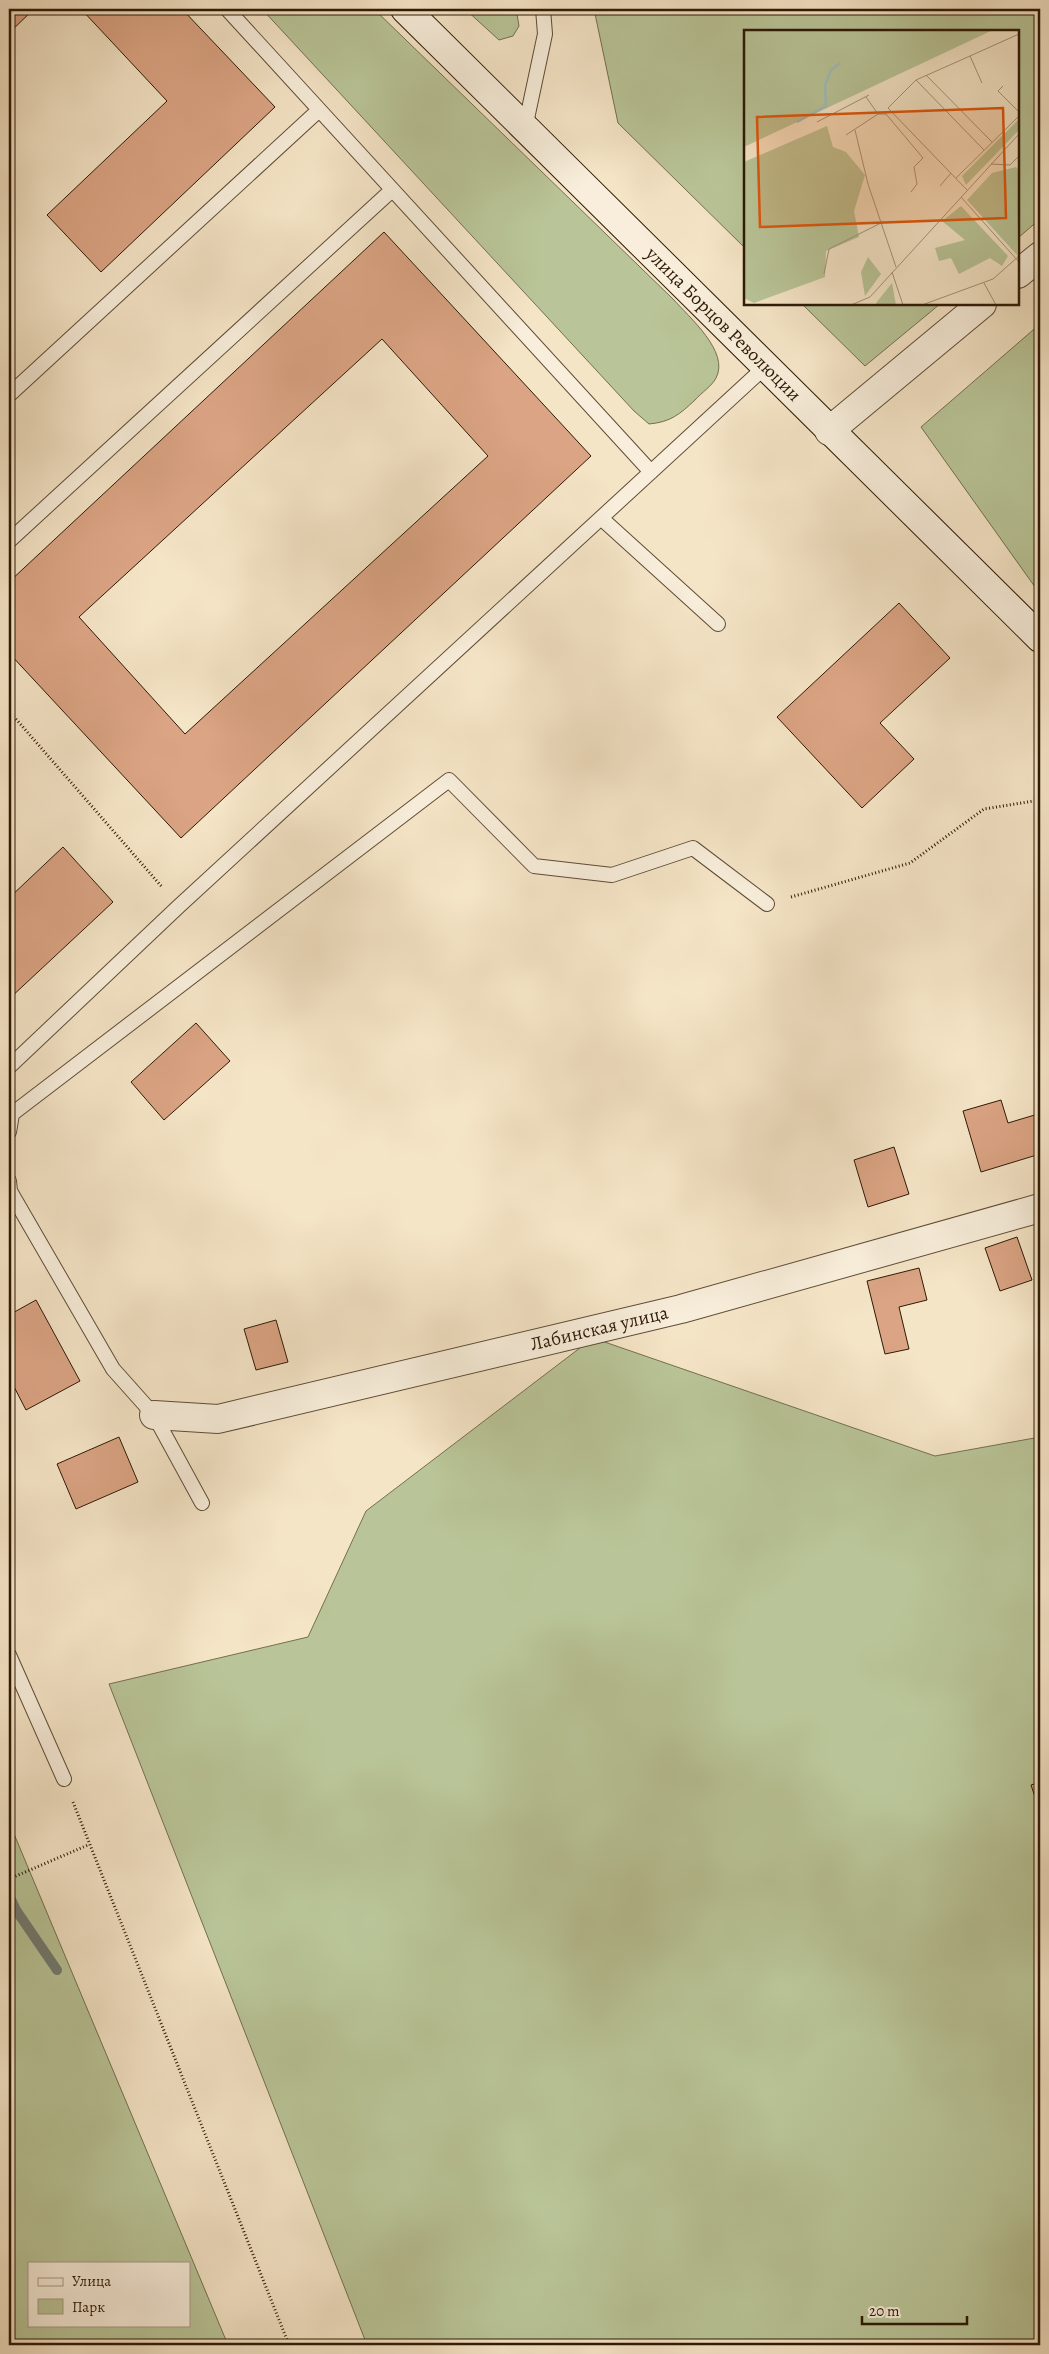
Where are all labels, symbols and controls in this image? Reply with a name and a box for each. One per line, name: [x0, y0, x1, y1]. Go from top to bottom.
inset map: [744, 30, 1019, 305]
street label: улица Борцов Революции: [639, 241, 807, 407]
street label: Лабинская улица: [528, 1299, 671, 1357]
legend: [28, 2262, 190, 2326]
text: Улица: [72, 2271, 111, 2291]
scale bar: [862, 2294, 966, 2326]
text: Парк: [72, 2297, 105, 2317]
text: 20 m: [869, 2301, 900, 2321]

